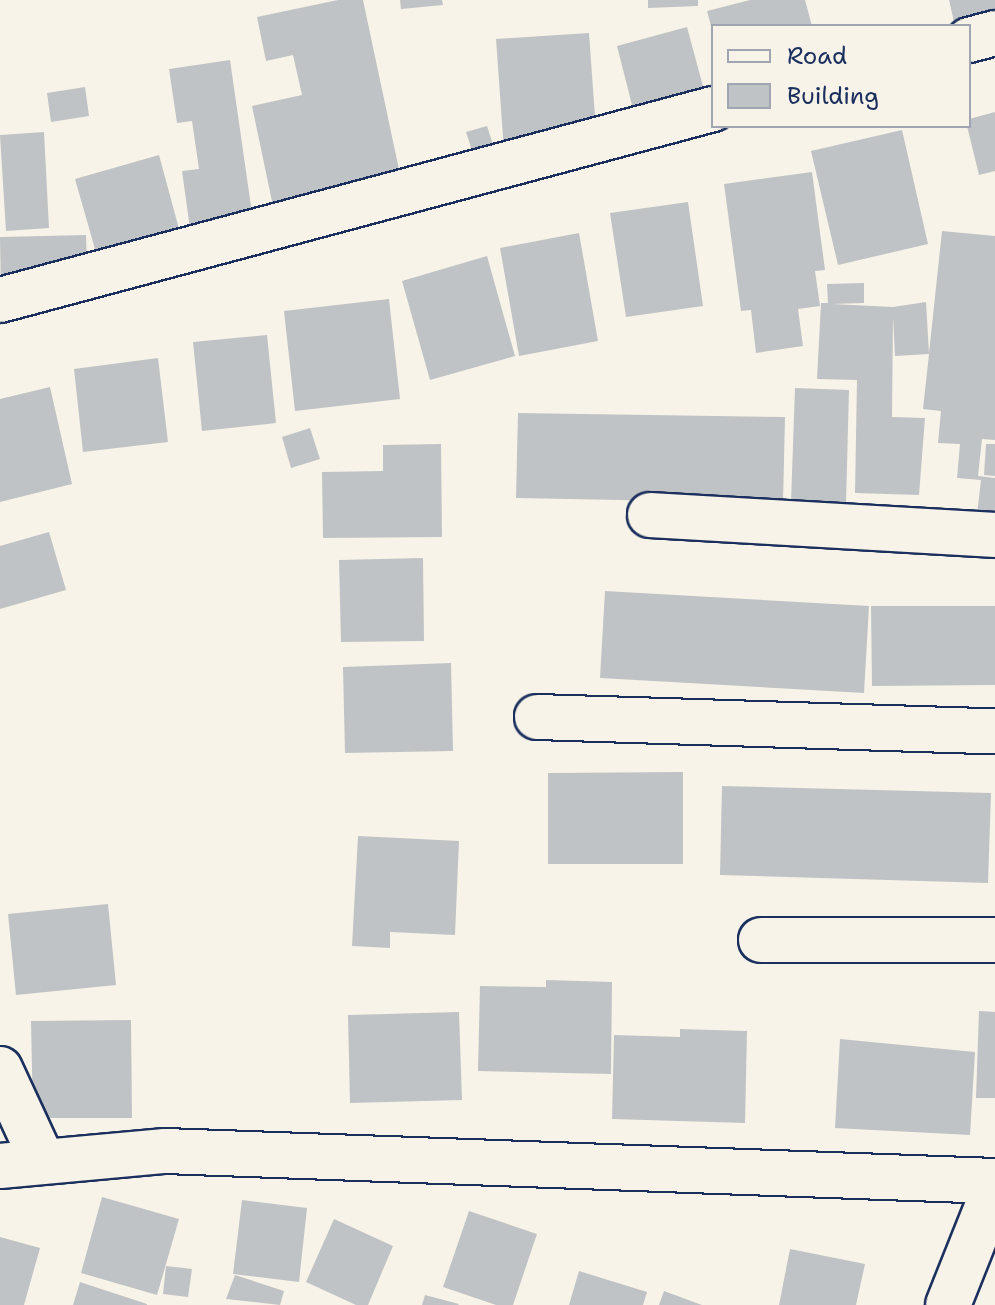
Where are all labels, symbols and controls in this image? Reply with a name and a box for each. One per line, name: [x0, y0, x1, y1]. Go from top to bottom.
legend: [711, 24, 971, 128]
text: Road: [787, 40, 847, 72]
text: Building: [787, 80, 879, 112]

